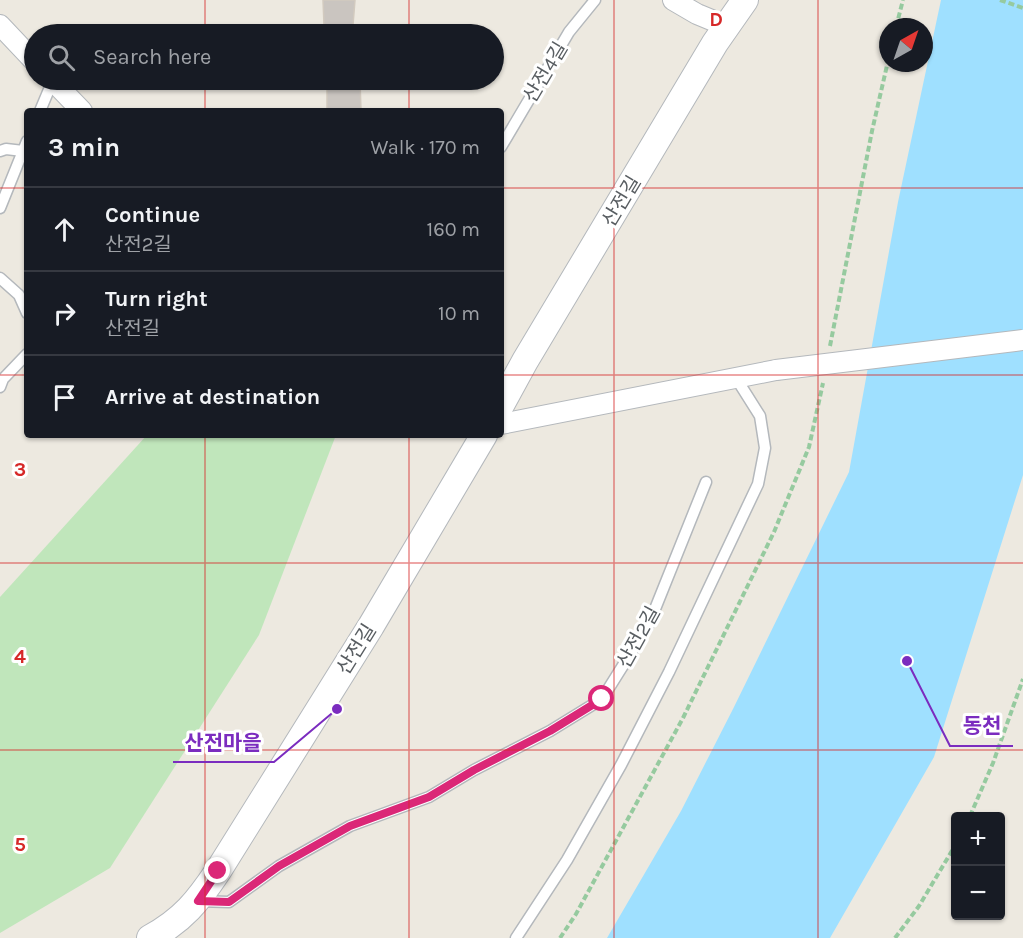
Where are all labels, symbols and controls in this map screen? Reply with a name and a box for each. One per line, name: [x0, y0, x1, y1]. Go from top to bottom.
text: D: [709, 8, 723, 31]
north arrow: [879, 18, 933, 72]
search box: [24, 24, 504, 90]
street label: 산전4길: [518, 38, 572, 107]
icon: search: [45, 41, 78, 74]
text: Search here: [93, 44, 211, 70]
text: 3 min: [48, 132, 120, 163]
text: Walk · 170 m: [370, 136, 480, 159]
street label: 산전길: [597, 172, 646, 231]
text: Continue: [105, 202, 200, 228]
icon: ahead: [48, 213, 81, 246]
text: 160 m: [427, 218, 480, 241]
text: 산전2길: [105, 233, 172, 256]
text: Turn right: [105, 286, 208, 312]
icon: right: [48, 297, 81, 330]
text: 10 m: [438, 302, 480, 325]
text: 산전길: [105, 317, 160, 340]
icon: arrive: [48, 381, 81, 414]
text: Arrive at destination: [105, 384, 320, 410]
text: 3: [14, 458, 26, 481]
street label: 산전2길: [612, 602, 665, 672]
street label: 산전길: [332, 620, 381, 679]
text: 4: [14, 645, 26, 668]
route start: [588, 685, 614, 711]
callout: 동천: [950, 707, 1013, 746]
text: 동천: [963, 714, 1001, 738]
callout: 산전마을: [173, 723, 274, 762]
text: 산전마을: [184, 731, 262, 755]
map controls: [951, 812, 1005, 920]
button: +: [951, 812, 1005, 866]
text: 5: [14, 833, 26, 856]
route end: [204, 857, 230, 883]
button: −: [951, 866, 1005, 920]

